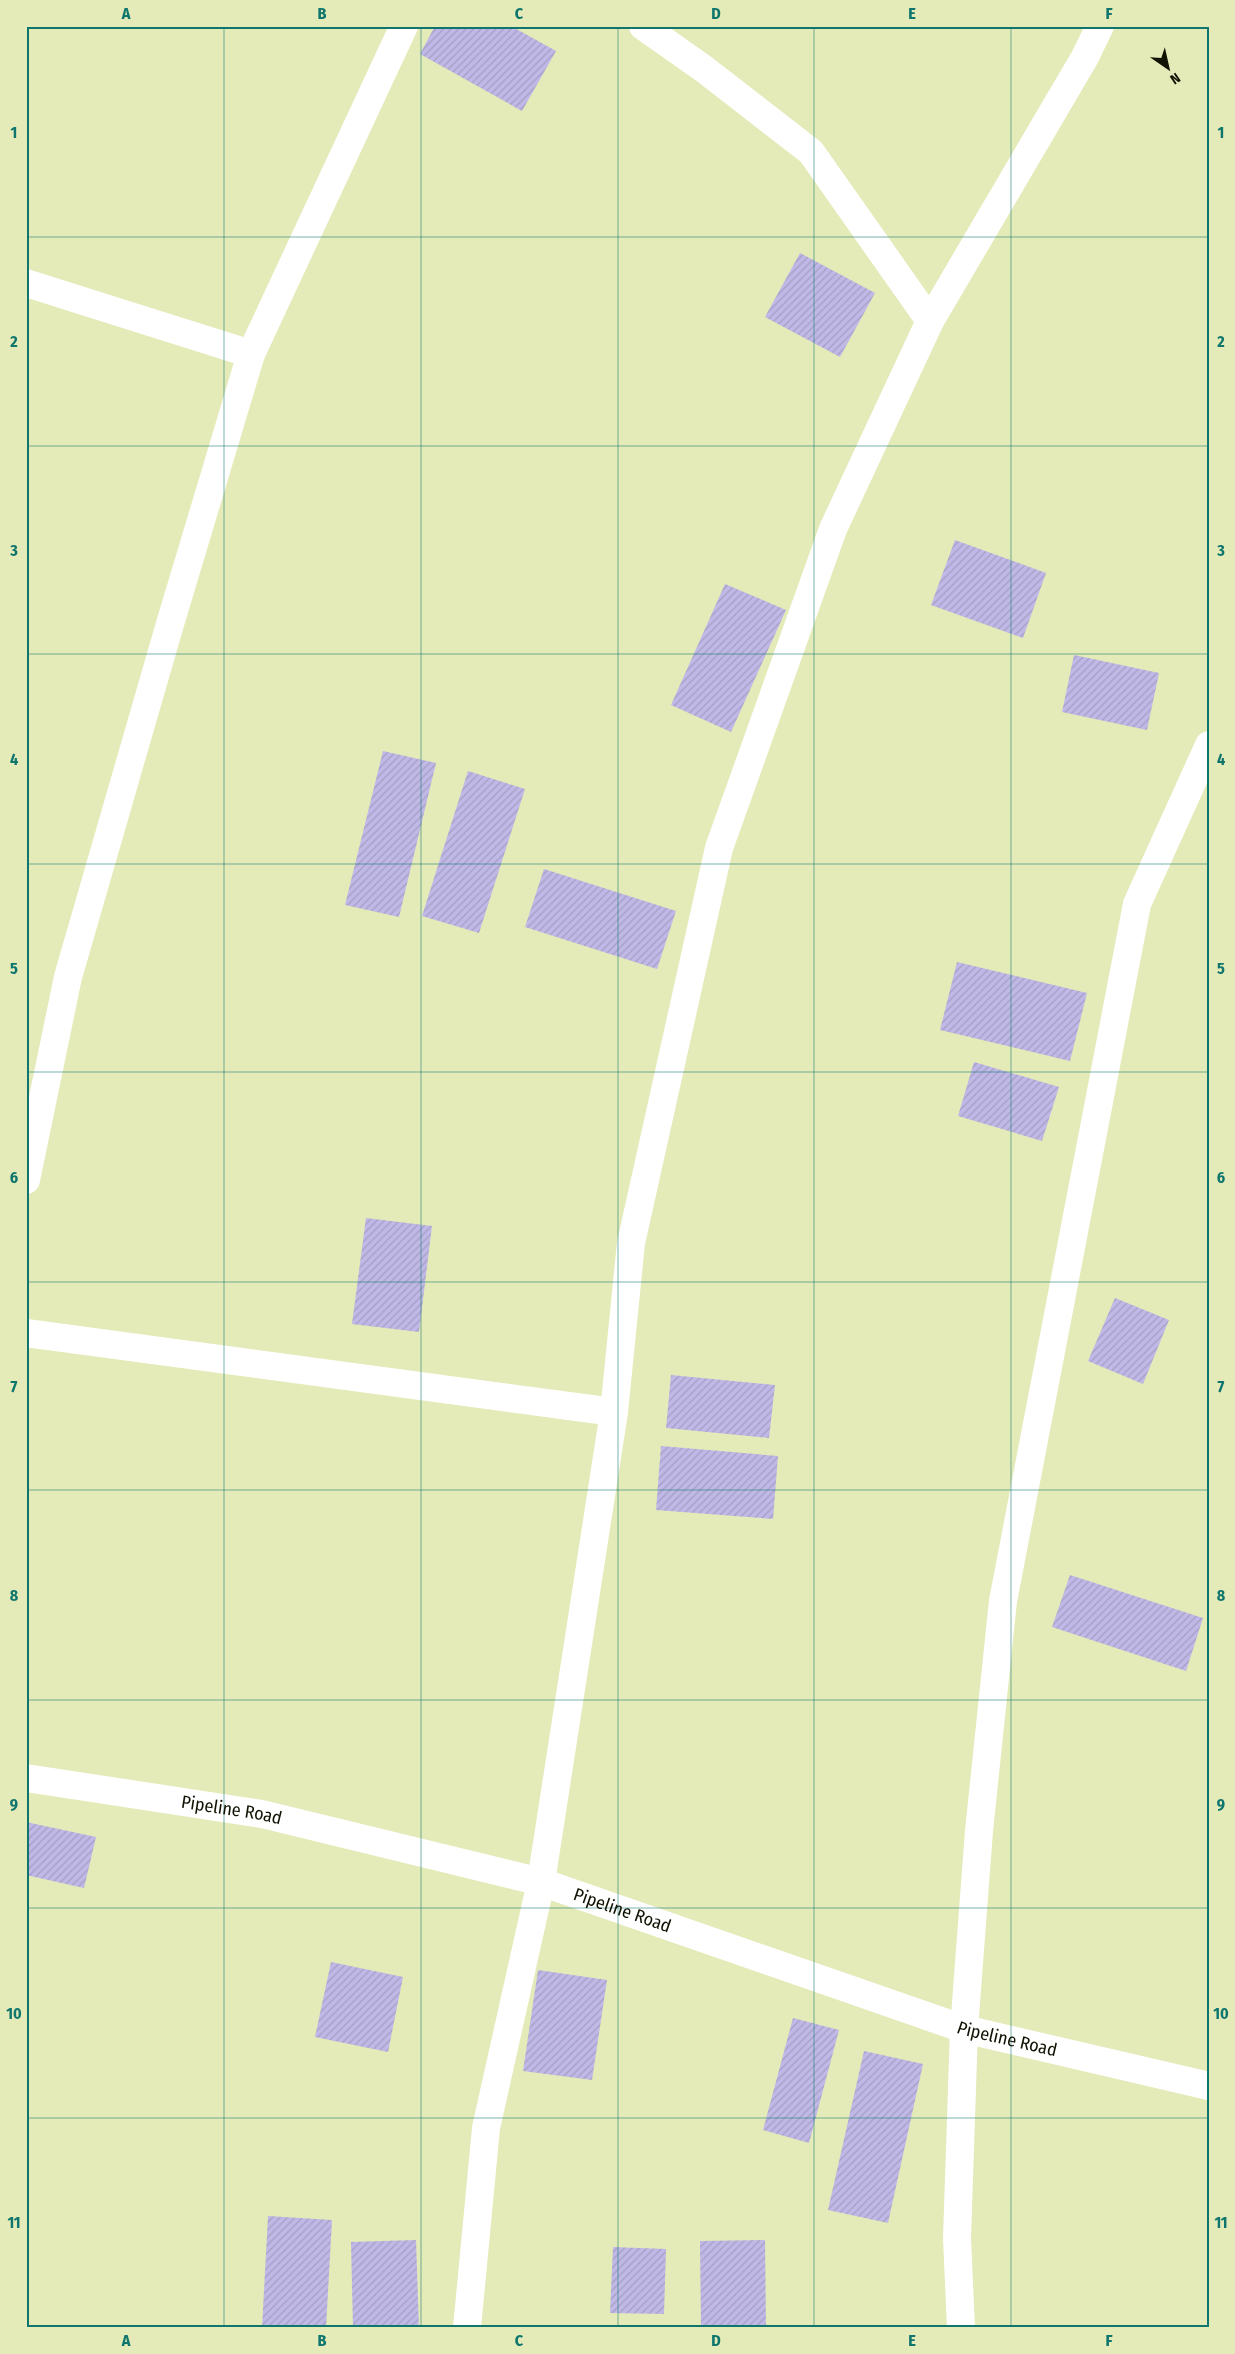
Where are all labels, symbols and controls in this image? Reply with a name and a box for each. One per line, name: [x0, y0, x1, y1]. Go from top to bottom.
text: A: [121, 4, 131, 23]
text: B: [318, 4, 327, 23]
text: C: [515, 4, 524, 23]
text: D: [711, 4, 721, 23]
text: E: [908, 4, 916, 23]
text: F: [1105, 4, 1113, 23]
north arrow: [1142, 42, 1192, 92]
text: N: [1167, 69, 1183, 88]
text: 1: [11, 123, 17, 142]
text: 1: [1218, 123, 1224, 142]
text: 2: [9, 332, 18, 351]
text: 2: [1216, 332, 1225, 351]
text: 3: [9, 541, 18, 560]
text: 3: [1216, 541, 1225, 560]
text: 4: [10, 750, 18, 769]
text: 4: [1217, 750, 1225, 769]
text: 5: [10, 959, 18, 978]
text: 5: [1217, 959, 1225, 978]
text: 6: [10, 1168, 18, 1187]
text: 6: [1217, 1168, 1225, 1187]
text: 7: [11, 1377, 18, 1396]
text: 7: [1218, 1377, 1225, 1396]
text: 8: [10, 1586, 19, 1605]
text: 8: [1217, 1586, 1226, 1605]
street label: Pipeline Road: [180, 1791, 284, 1829]
text: 9: [10, 1795, 18, 1814]
text: 9: [1217, 1795, 1225, 1814]
street label: Pipeline Road: [571, 1883, 674, 1937]
text: 10: [6, 2004, 22, 2023]
text: 10: [1213, 2004, 1229, 2023]
street label: Pipeline Road: [954, 2016, 1059, 2061]
text: 11: [7, 2213, 21, 2232]
text: 11: [1214, 2213, 1228, 2232]
text: A: [121, 2331, 131, 2350]
text: B: [318, 2331, 327, 2350]
text: C: [515, 2331, 524, 2350]
text: D: [711, 2331, 721, 2350]
text: E: [908, 2331, 916, 2350]
text: F: [1105, 2331, 1113, 2350]

